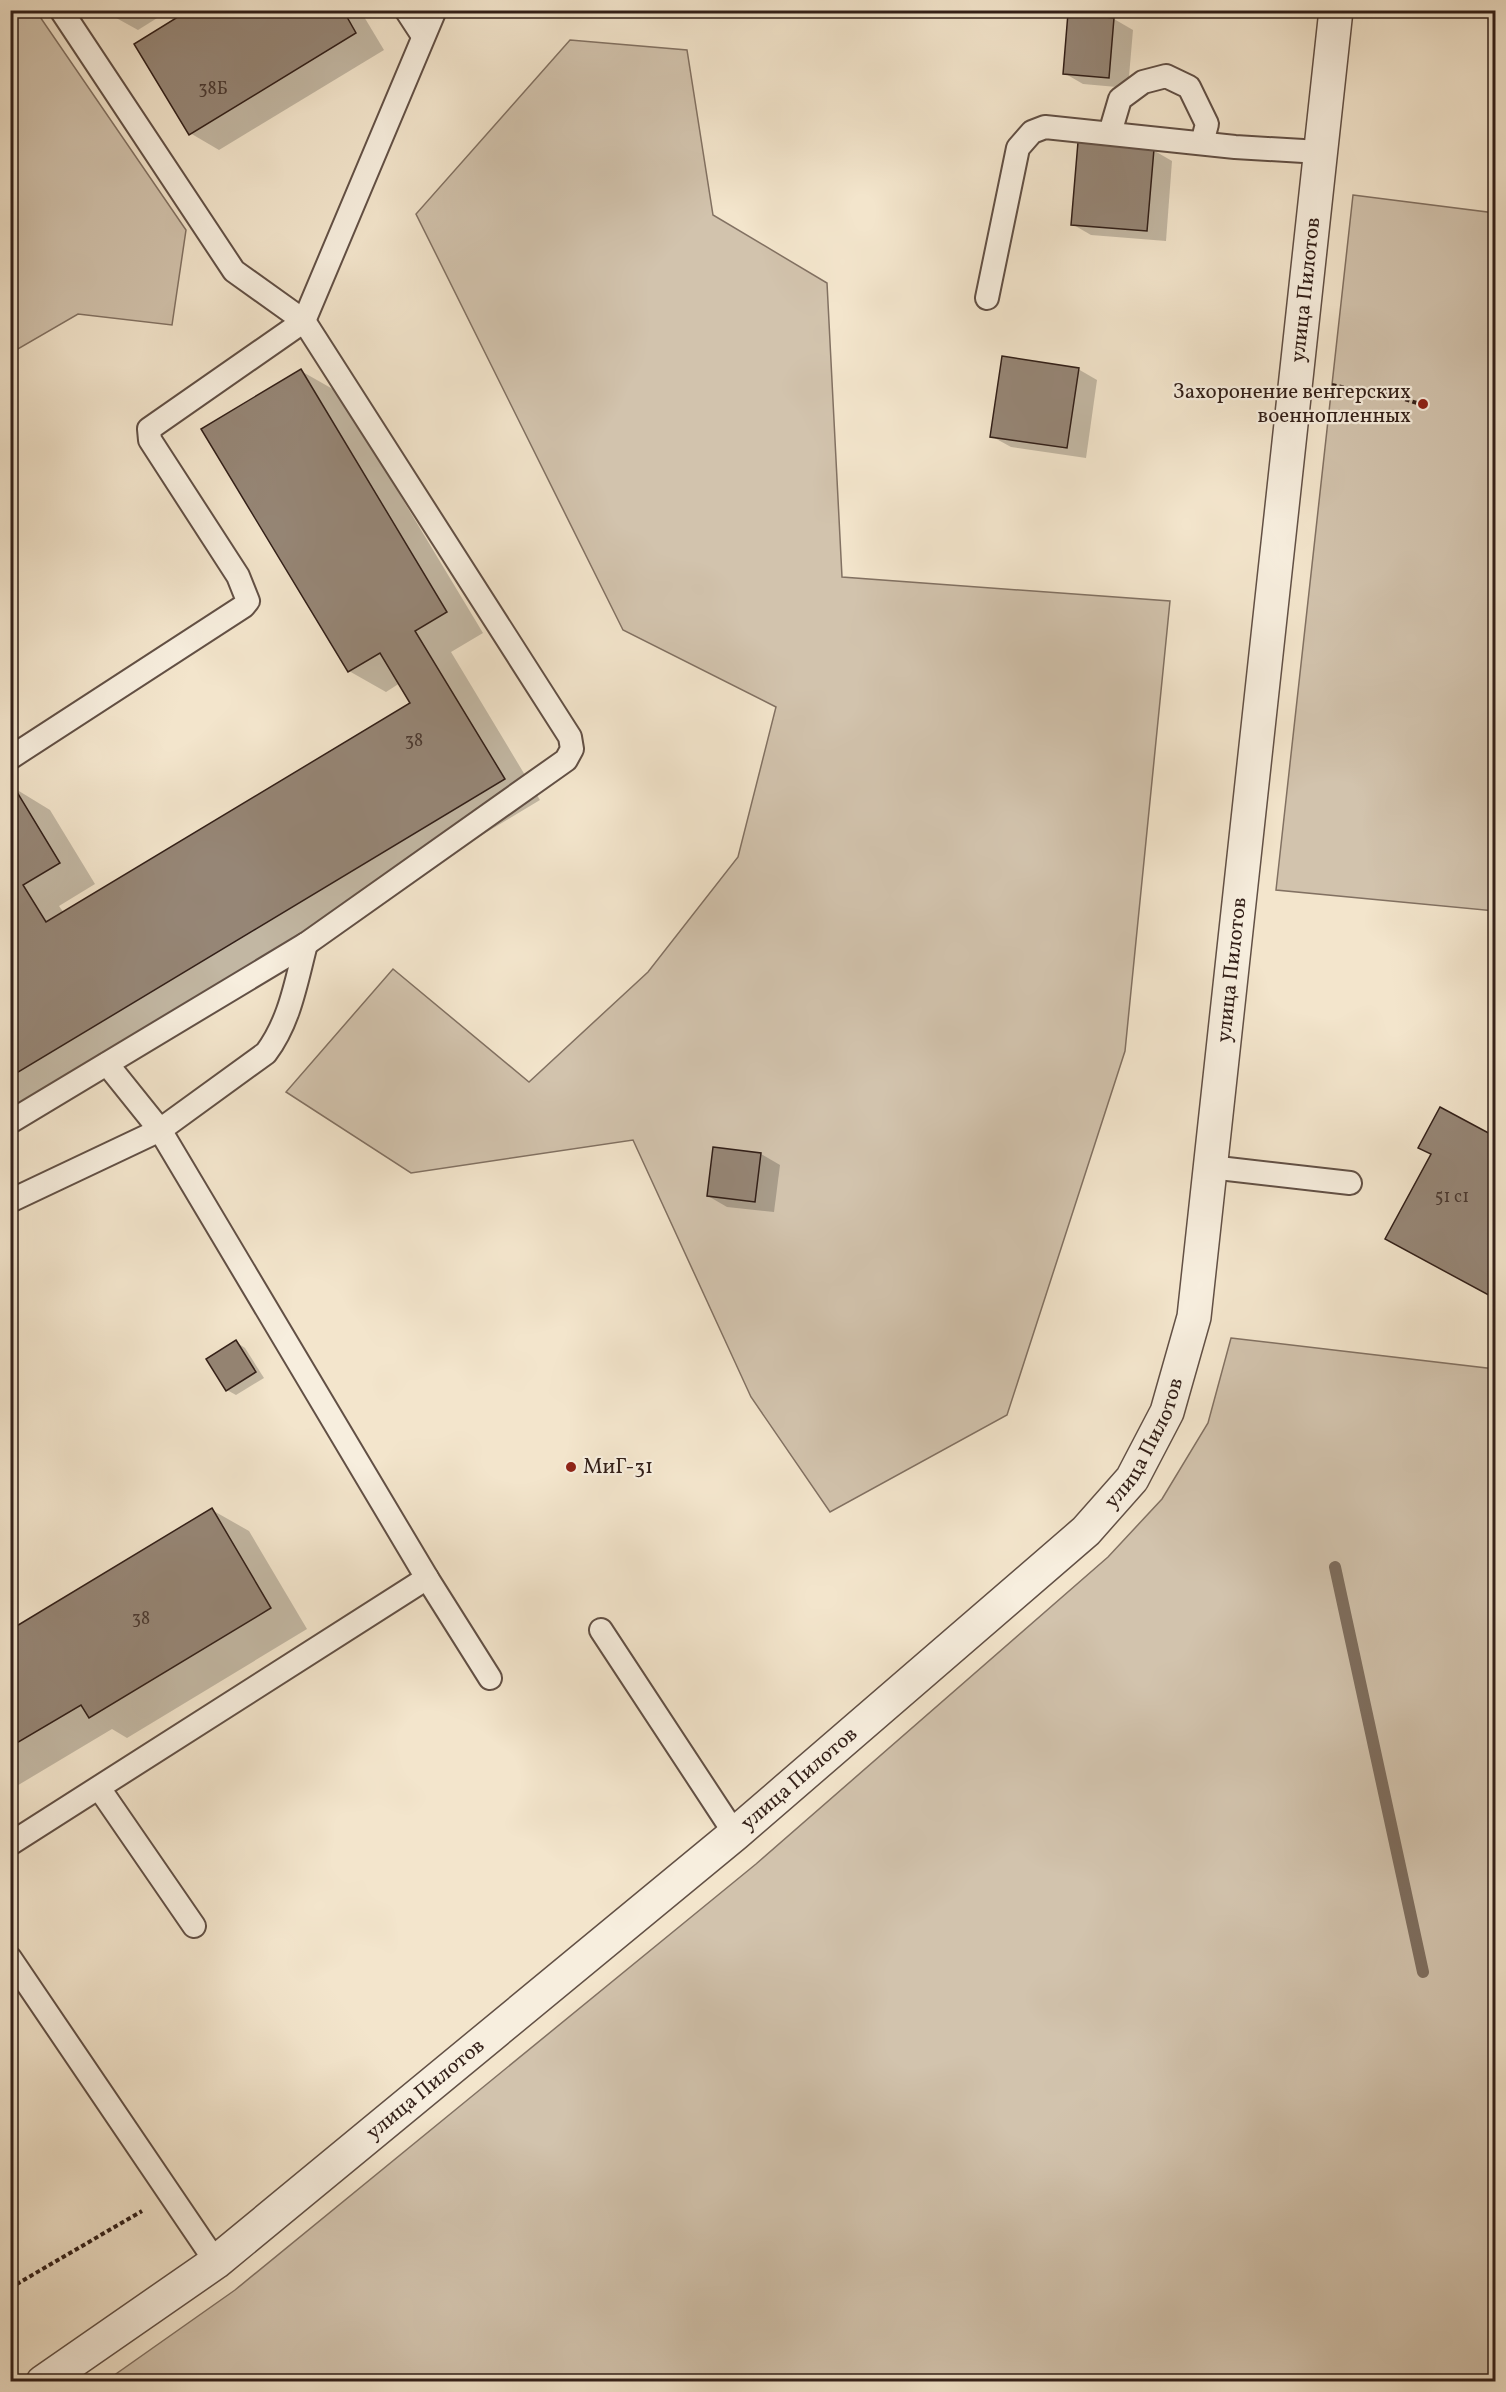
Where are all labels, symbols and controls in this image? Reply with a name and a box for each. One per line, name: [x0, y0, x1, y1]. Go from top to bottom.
house number: 38Б: [198, 77, 228, 102]
street label: улица Пилотов: [1283, 216, 1328, 364]
place label: Захоронение венгерских военнопленных: [1173, 378, 1411, 431]
marker: Захоронение венгерских военнопленных: [1416, 397, 1430, 411]
house number: 38: [405, 729, 423, 754]
street label: улица Пилотов: [1209, 896, 1254, 1044]
house number: 51 с1: [1435, 1185, 1469, 1210]
street label: улица Пилотов: [1098, 1374, 1191, 1515]
place label: МиГ-31: [583, 1453, 653, 1482]
marker: МиГ-31: [564, 1460, 578, 1474]
house number: 38: [132, 1607, 150, 1632]
street label: улица Пилотов: [734, 1720, 864, 1837]
street label: улица Пилотов: [360, 2032, 491, 2147]

